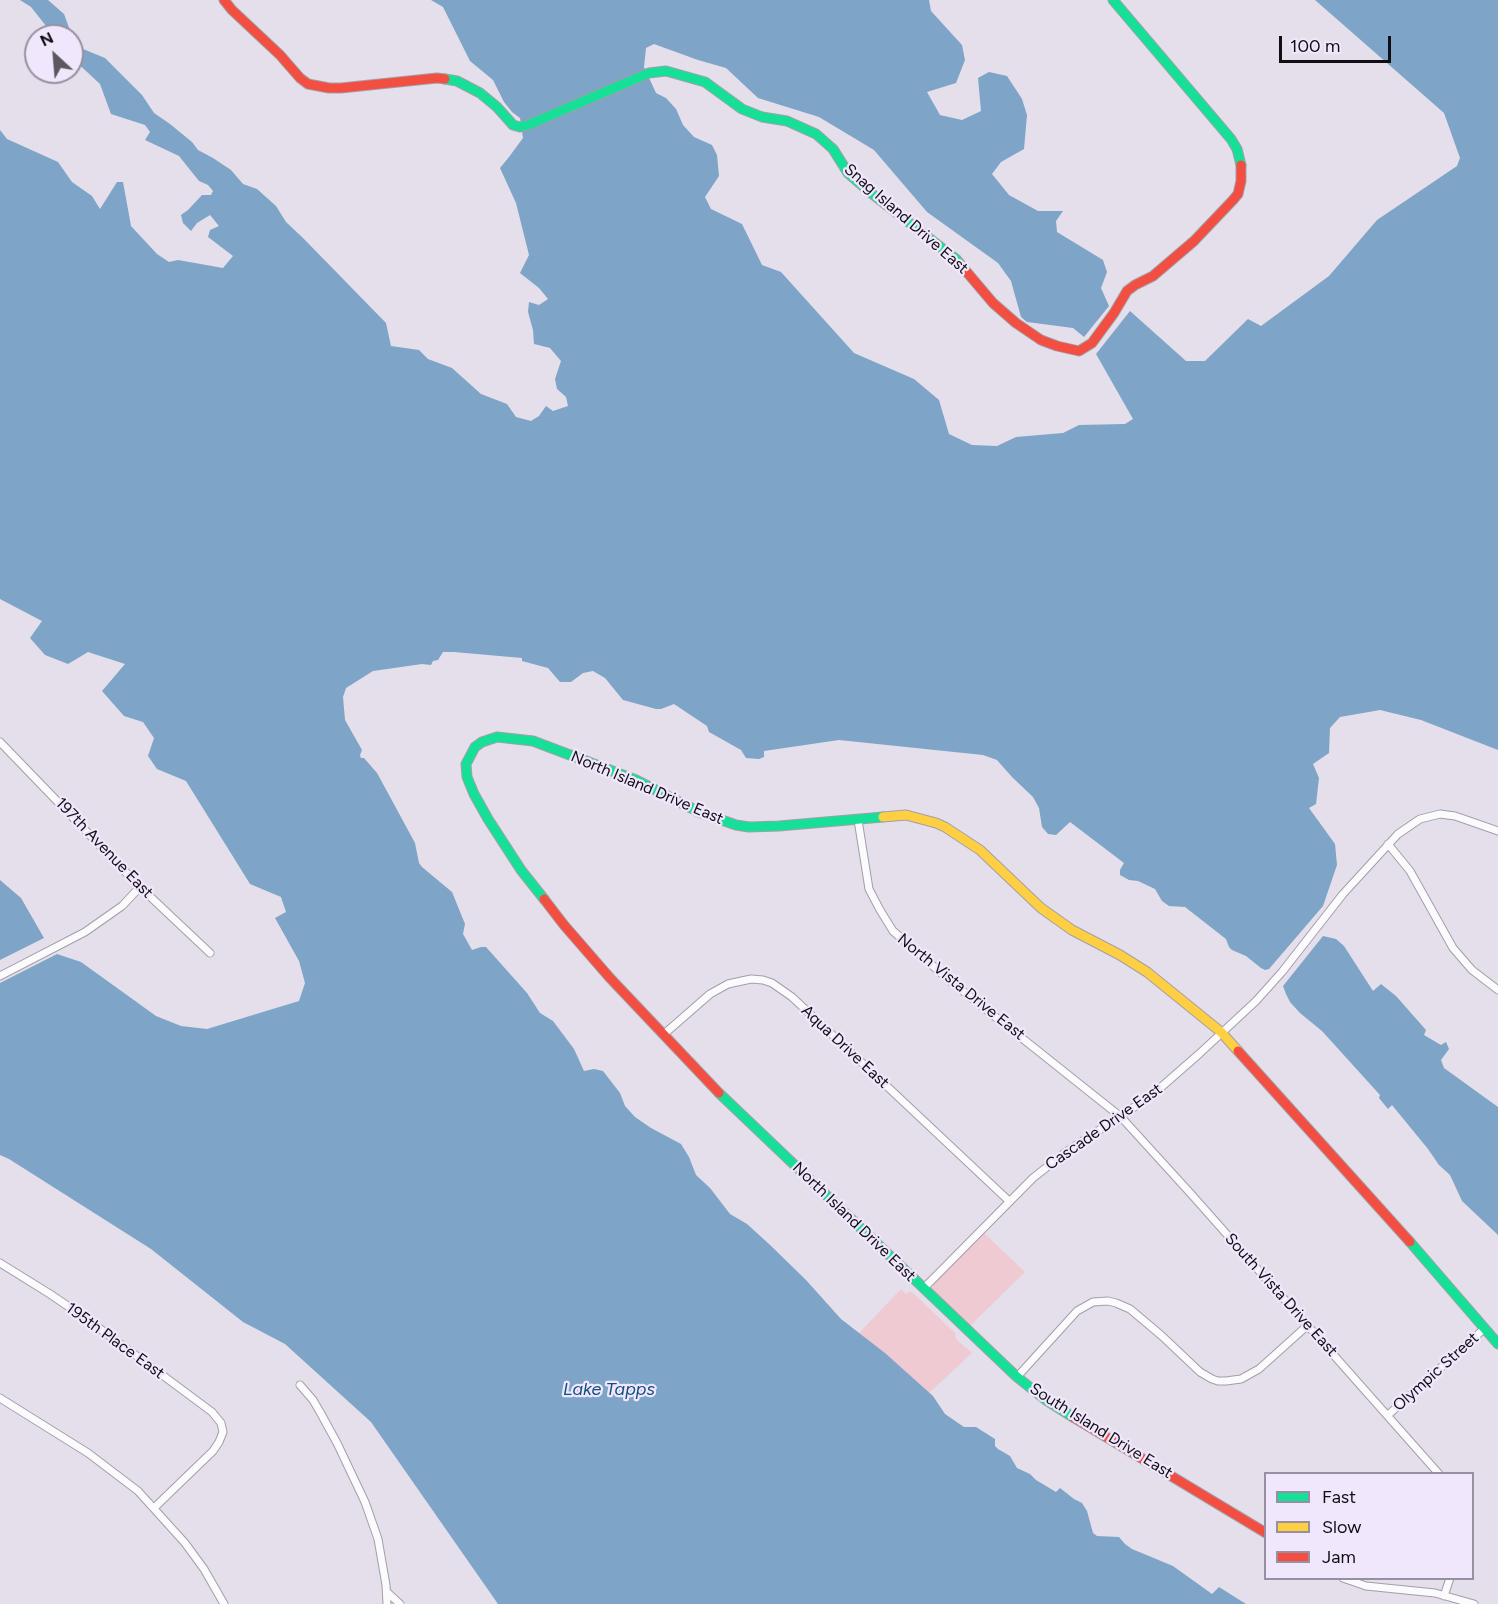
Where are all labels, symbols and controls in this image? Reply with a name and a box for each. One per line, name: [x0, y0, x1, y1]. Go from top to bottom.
north arrow: [24, 24, 84, 84]
scale bar: [1282, 24, 1394, 62]
text: N: [37, 28, 56, 50]
text: 100 m: [1290, 35, 1340, 57]
street label: Snag Island Drive East: [840, 160, 972, 278]
street label: North Island Drive East: [568, 747, 726, 829]
street label: 197th Avenue East: [51, 794, 157, 902]
street label: North Vista Drive East: [893, 930, 1029, 1044]
street label: Aqua Drive East: [797, 1001, 893, 1093]
street label: Cascade Drive East: [1042, 1080, 1166, 1174]
street label: North Island Drive East: [788, 1158, 920, 1286]
street label: South Vista Drive East: [1221, 1229, 1341, 1361]
street label: 195th Place East: [62, 1299, 168, 1383]
street label: Olympic Street: [1389, 1329, 1483, 1415]
water label: Lake Tapps: [563, 1379, 655, 1401]
street label: South Island Drive East: [1026, 1379, 1176, 1483]
legend: [1264, 1472, 1474, 1580]
text: Fast: [1322, 1486, 1356, 1508]
text: Slow: [1322, 1516, 1361, 1538]
text: Jam: [1322, 1546, 1356, 1568]

